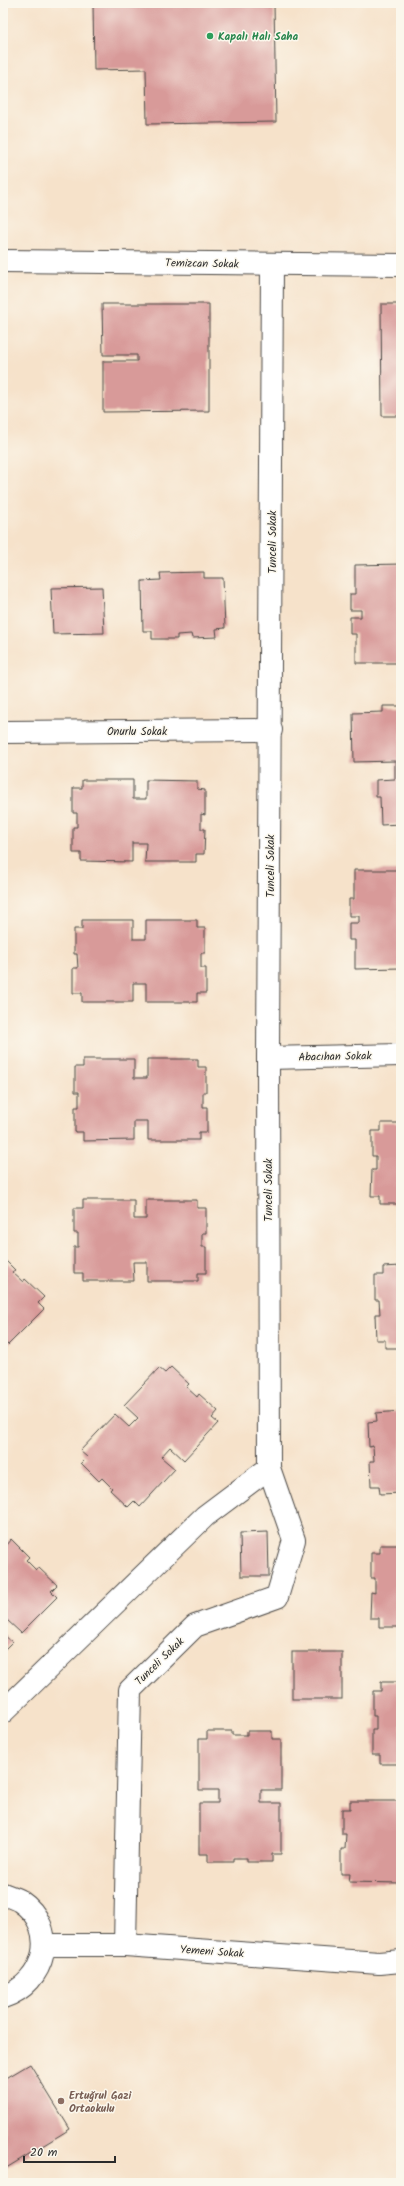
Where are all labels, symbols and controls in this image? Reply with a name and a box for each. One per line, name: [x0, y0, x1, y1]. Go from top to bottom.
place label: Kapalı Halı Saha: [218, 28, 298, 46]
marker: Kapalı Halı Saha: [205, 31, 215, 41]
street label: Temizcan Sokak: [165, 254, 240, 274]
street label: Tunceli Sokak: [264, 510, 282, 573]
street label: Onurlu Sokak: [107, 723, 168, 741]
street label: Tunceli Sokak: [262, 834, 280, 897]
street label: Abacıhan Sokak: [298, 1047, 373, 1067]
street label: Tunceli Sokak: [260, 1158, 278, 1221]
street label: Tunceli Sokak: [131, 1633, 189, 1690]
street label: Yemeni Sokak: [179, 1941, 245, 1963]
place label: Ertuğrul Gazi Ortaokulu: [69, 2087, 132, 2118]
marker: Ertuğrul Gazi Ortaokulu: [56, 2096, 66, 2106]
scale bar: [24, 2138, 115, 2164]
text: 20 m: [30, 2143, 58, 2162]

